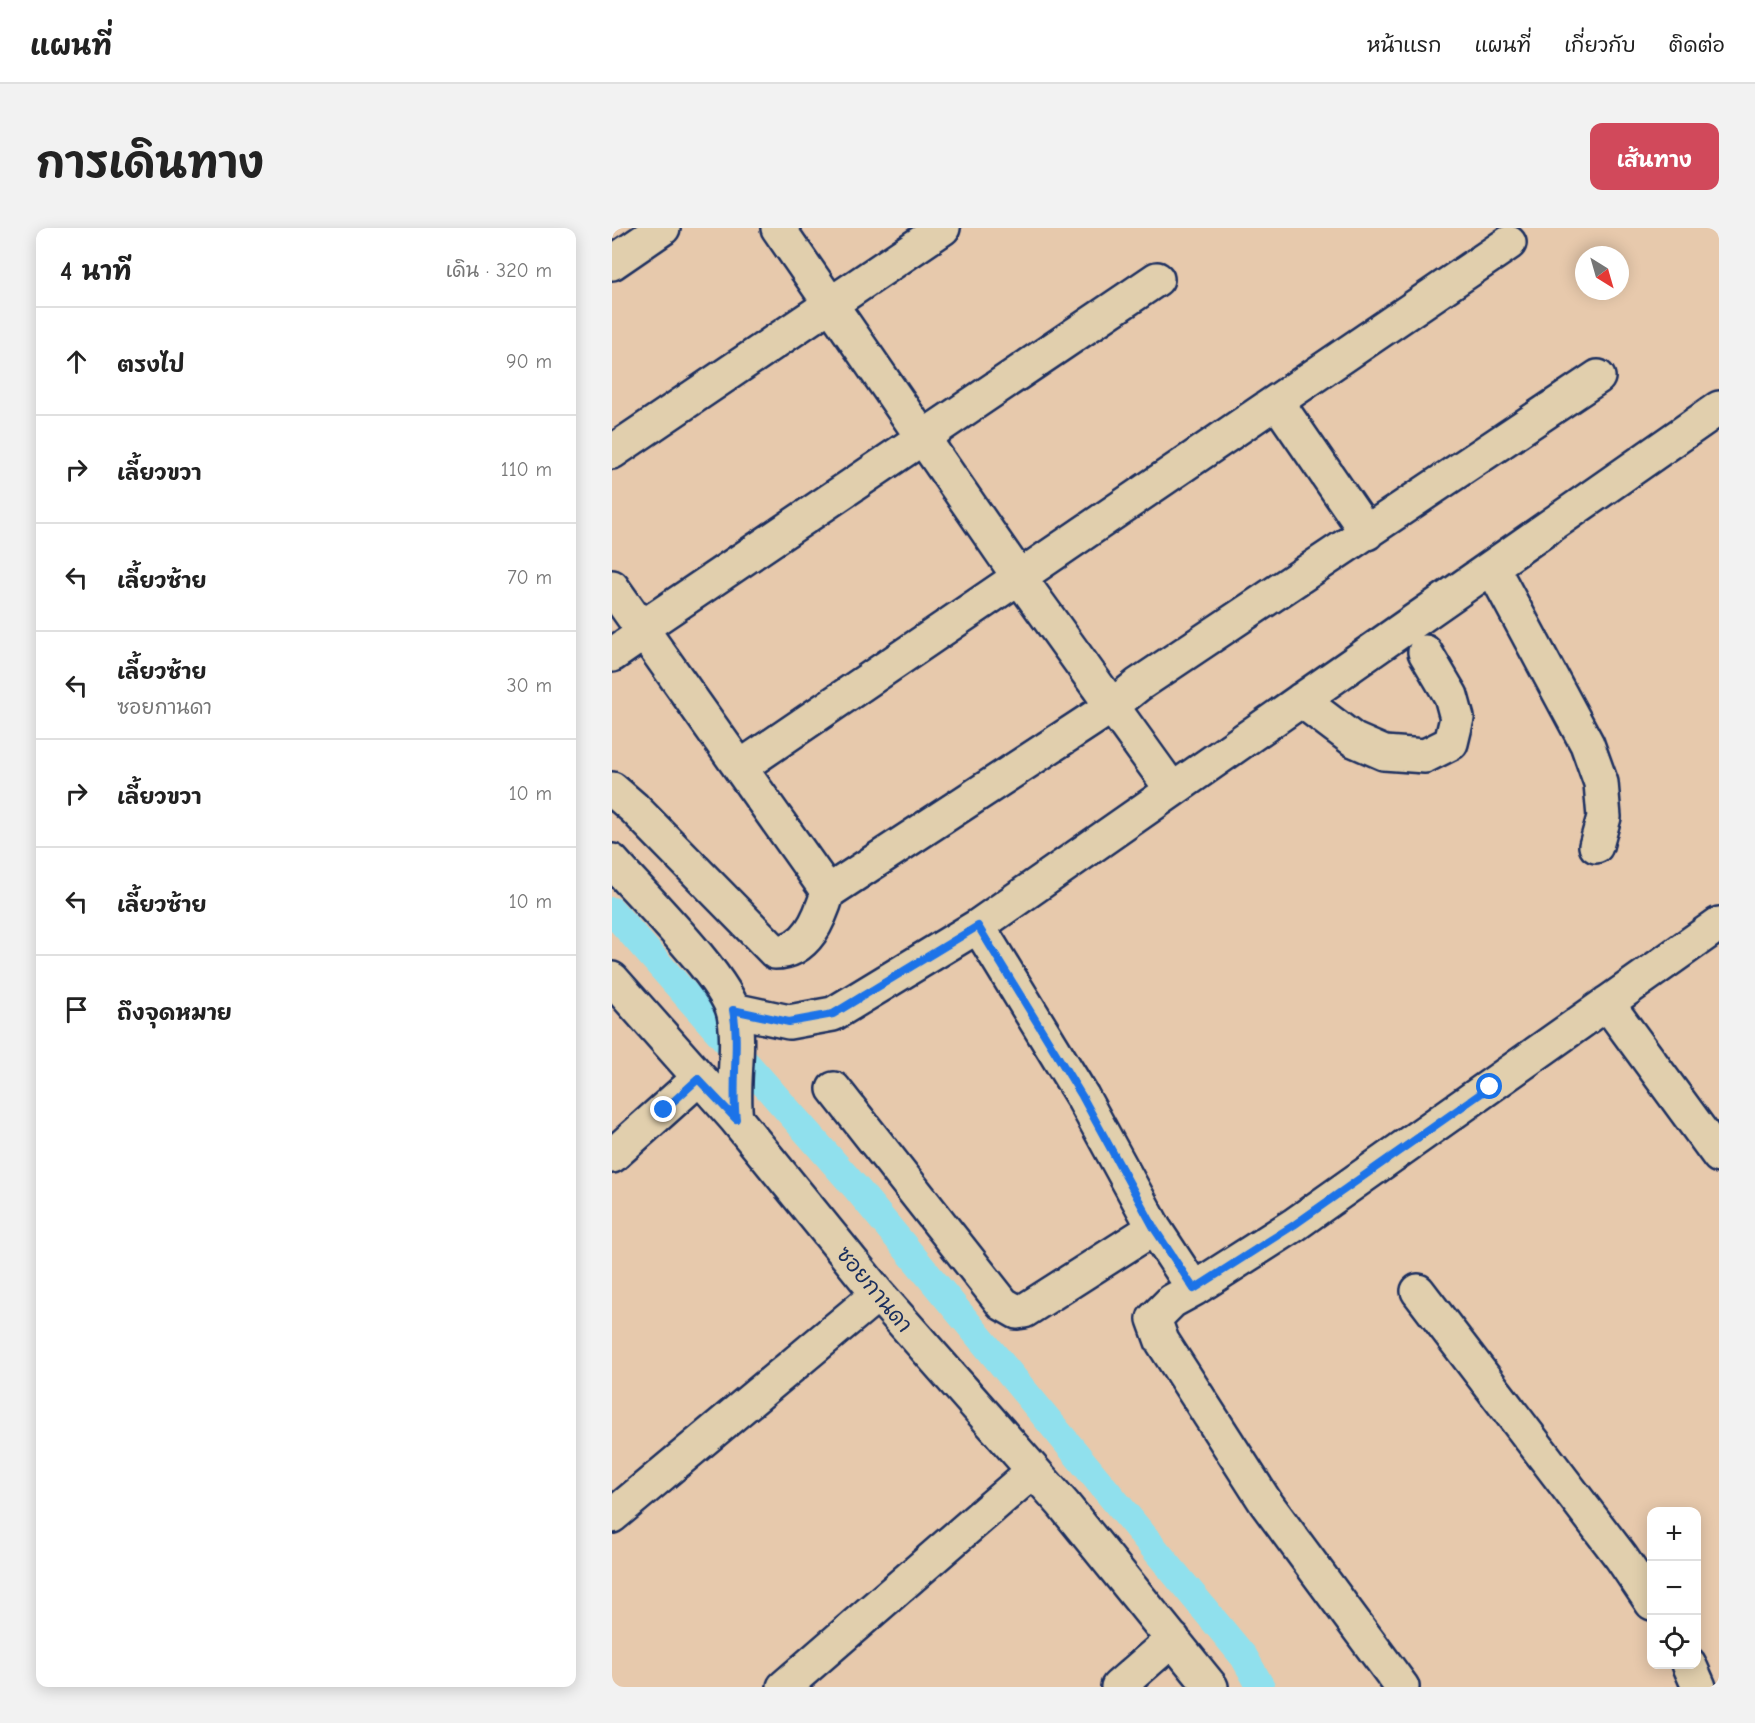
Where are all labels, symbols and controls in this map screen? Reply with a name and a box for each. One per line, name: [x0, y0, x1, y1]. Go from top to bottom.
text: แผนที่: [30, 30, 112, 62]
text: หน้าแรก: [1367, 33, 1442, 57]
text: แผนที่: [1475, 33, 1531, 57]
text: เกี่ยวกับ: [1564, 33, 1636, 57]
text: ติดต่อ: [1669, 33, 1725, 57]
button: เส้นทาง: [1590, 123, 1719, 190]
text: การเดินทาง: [36, 139, 264, 188]
north arrow: [1575, 246, 1629, 300]
text: 4 นาที: [60, 257, 132, 287]
text: เดิน · 320 m: [446, 259, 552, 282]
icon: ahead: [60, 345, 93, 378]
text: 90 m: [506, 350, 552, 373]
text: ตรงไป: [117, 352, 185, 378]
icon: right: [60, 453, 93, 486]
text: 110 m: [501, 458, 552, 481]
text: เลี้ยวขวา: [117, 460, 201, 486]
icon: left: [60, 561, 93, 594]
text: 70 m: [507, 566, 552, 589]
text: เลี้ยวซ้าย: [117, 568, 207, 594]
text: เลี้ยวซ้าย: [117, 659, 207, 685]
icon: left: [60, 669, 93, 702]
text: 30 m: [506, 674, 552, 697]
text: ซอยกานดา: [117, 696, 212, 719]
icon: right: [60, 777, 93, 810]
text: 10 m: [509, 782, 552, 805]
text: เลี้ยวขวา: [117, 784, 201, 810]
icon: left: [60, 885, 93, 918]
text: 10 m: [509, 890, 552, 913]
text: เลี้ยวซ้าย: [117, 892, 207, 918]
icon: arrive: [60, 993, 93, 1026]
text: ถึงจุดหมาย: [117, 1000, 232, 1026]
route start: [1476, 1073, 1502, 1099]
route end: [650, 1096, 676, 1122]
street label: ซอยกานดา: [831, 1241, 918, 1338]
map controls: [1647, 1507, 1701, 1669]
button: +: [1647, 1507, 1701, 1561]
button: −: [1647, 1561, 1701, 1615]
button: locate: [1647, 1615, 1701, 1669]

